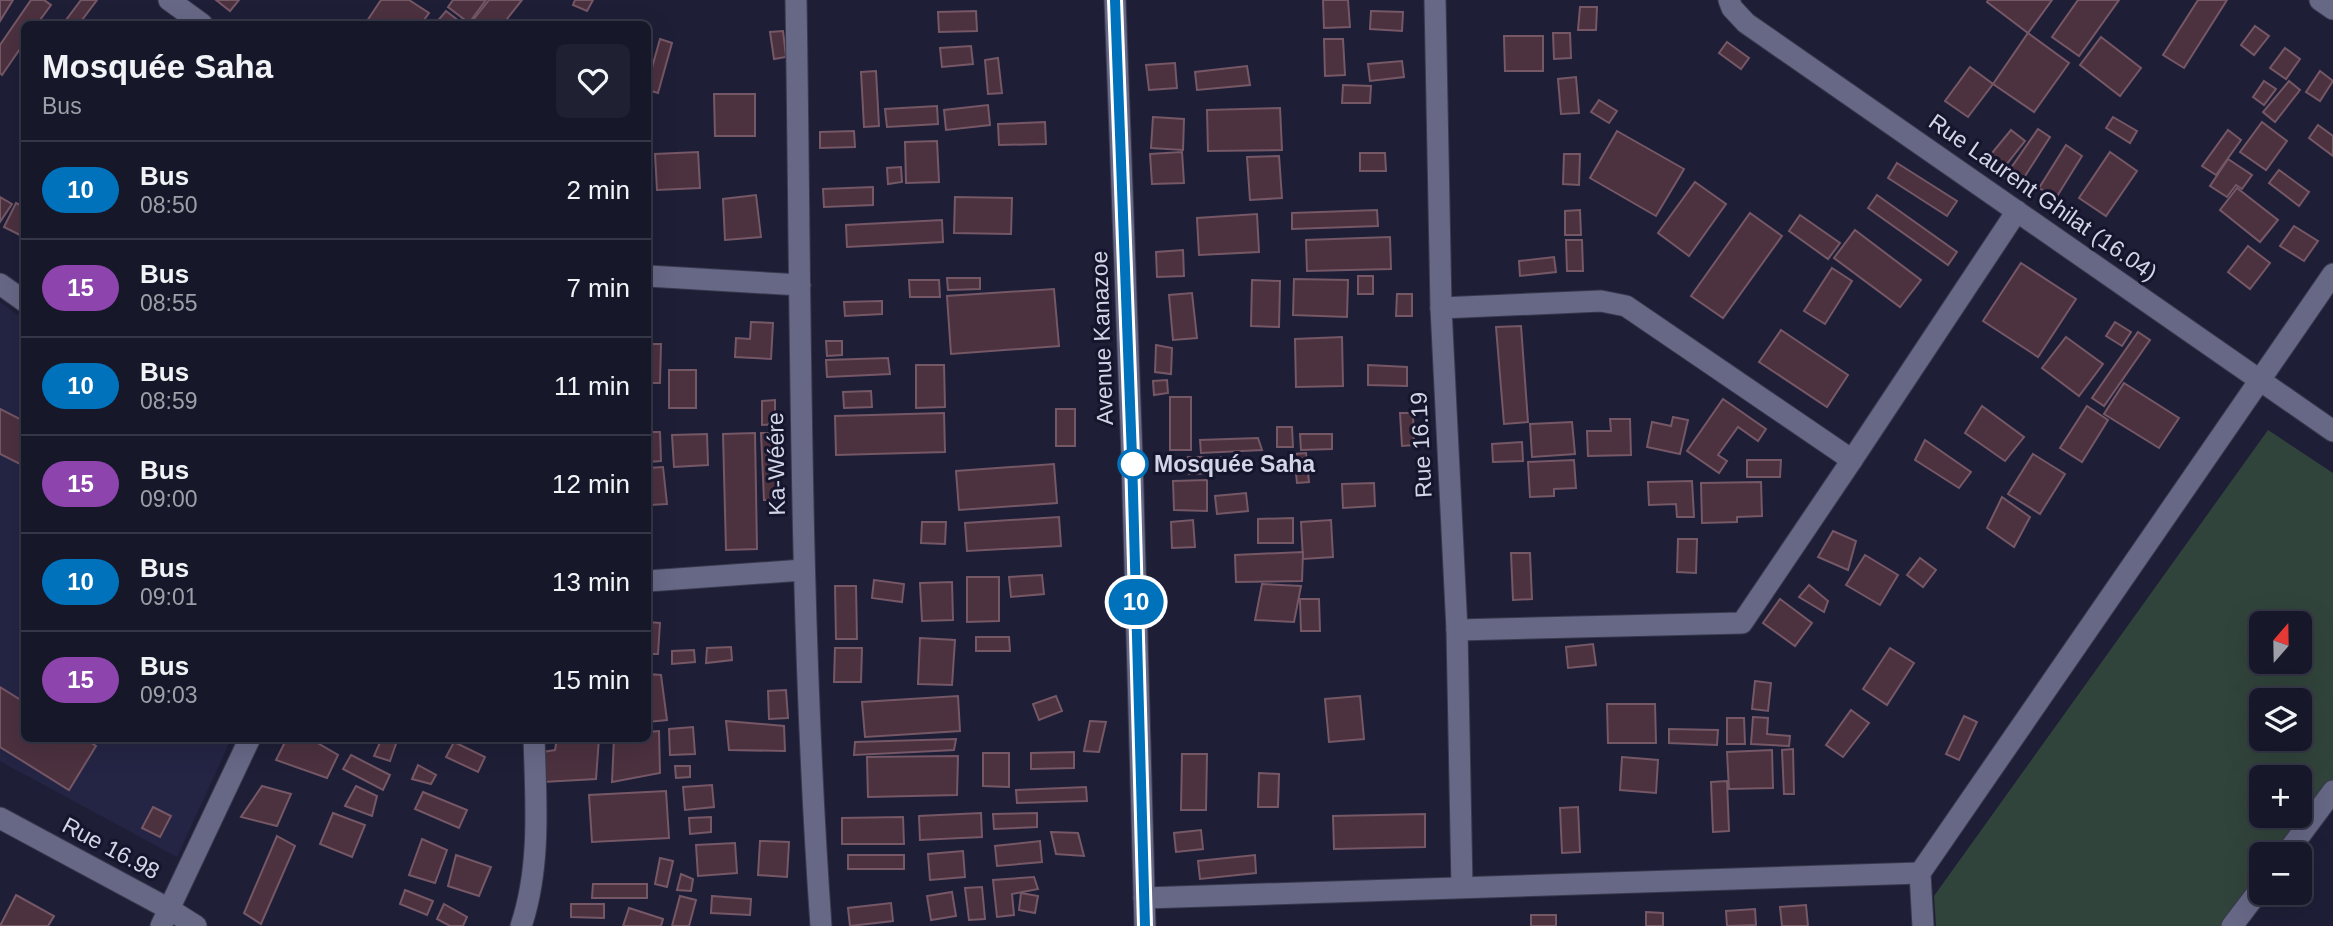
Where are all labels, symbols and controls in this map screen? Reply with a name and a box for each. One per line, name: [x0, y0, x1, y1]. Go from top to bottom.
button: heart: [556, 44, 630, 118]
text: Mosquée Saha: [42, 48, 273, 85]
text: Bus: [42, 93, 82, 119]
street label: Rue Laurent Ghilat (16.04): [1924, 108, 2162, 286]
text: Bus: [140, 161, 189, 191]
text: 2 min: [566, 175, 630, 205]
text: 10: [67, 176, 94, 203]
text: 08:50: [140, 192, 198, 218]
street label: Avenue Kanazoe: [1086, 250, 1118, 426]
text: Bus: [140, 259, 189, 289]
text: 7 min: [566, 273, 630, 303]
text: 15: [67, 274, 94, 301]
text: 08:55: [140, 290, 198, 316]
text: Bus: [140, 357, 189, 387]
text: 11 min: [554, 371, 630, 401]
text: 10: [67, 372, 94, 399]
text: 08:59: [140, 388, 198, 414]
street label: Rue 16.19: [1405, 391, 1437, 499]
street label: Ka-Wéére: [762, 412, 790, 516]
marker: Mosquée Saha: [1118, 449, 1148, 479]
place label: Mosquée Saha: [1154, 451, 1315, 477]
text: Bus: [140, 455, 189, 485]
text: 12 min: [552, 469, 630, 499]
text: 15: [67, 470, 94, 497]
text: 09:00: [140, 486, 198, 512]
text: Bus: [140, 553, 189, 583]
text: 13 min: [552, 567, 630, 597]
text: 10: [67, 568, 94, 595]
line badge: 10: [1104, 579, 1168, 625]
text: 09:01: [140, 584, 198, 610]
text: 10: [1123, 588, 1149, 615]
north arrow: [2249, 611, 2312, 674]
map controls: [2249, 611, 2312, 905]
text: Bus: [140, 651, 189, 681]
text: 15 min: [552, 665, 630, 695]
text: 15: [67, 666, 94, 693]
text: 09:03: [140, 682, 198, 708]
button: layers: [2249, 688, 2312, 751]
button: +: [2249, 765, 2312, 828]
street label: Rue 16.98: [58, 812, 164, 884]
button: −: [2249, 842, 2312, 905]

